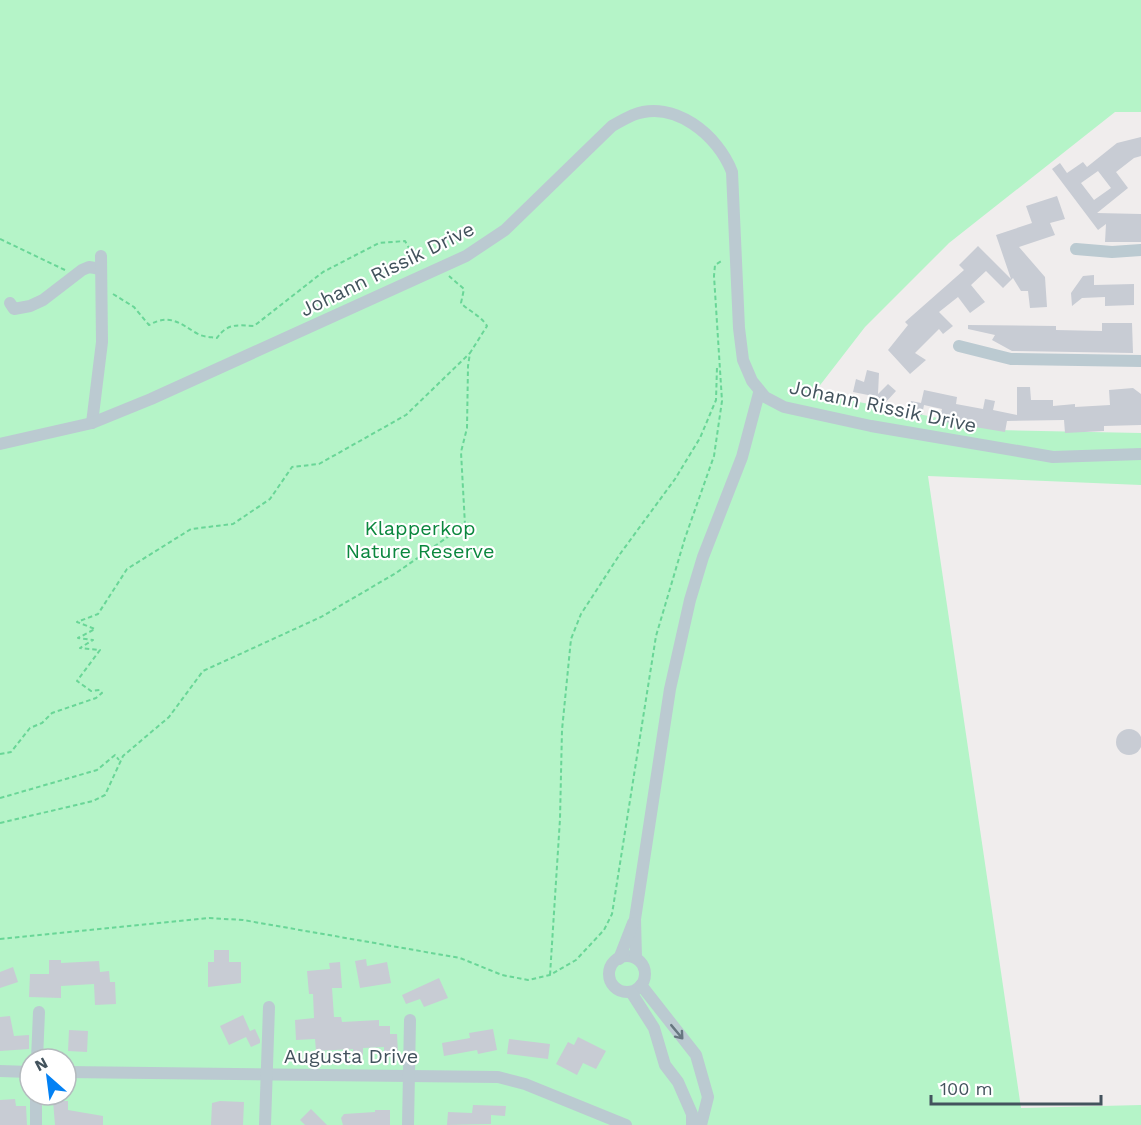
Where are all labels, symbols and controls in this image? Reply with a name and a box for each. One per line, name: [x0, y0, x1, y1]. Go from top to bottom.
street label: Johann Rissik Drive: [296, 216, 478, 322]
street label: Johann Rissik Drive: [787, 374, 979, 438]
park label: Klapperkop Nature Reserve: [345, 516, 495, 563]
one-way arrow: [670, 1024, 683, 1040]
street label: Augusta Drive: [284, 1044, 418, 1068]
north arrow: [18, 1047, 78, 1107]
text: N: [31, 1053, 51, 1075]
scale bar: [931, 1068, 1100, 1106]
text: 100 m: [940, 1078, 993, 1099]

